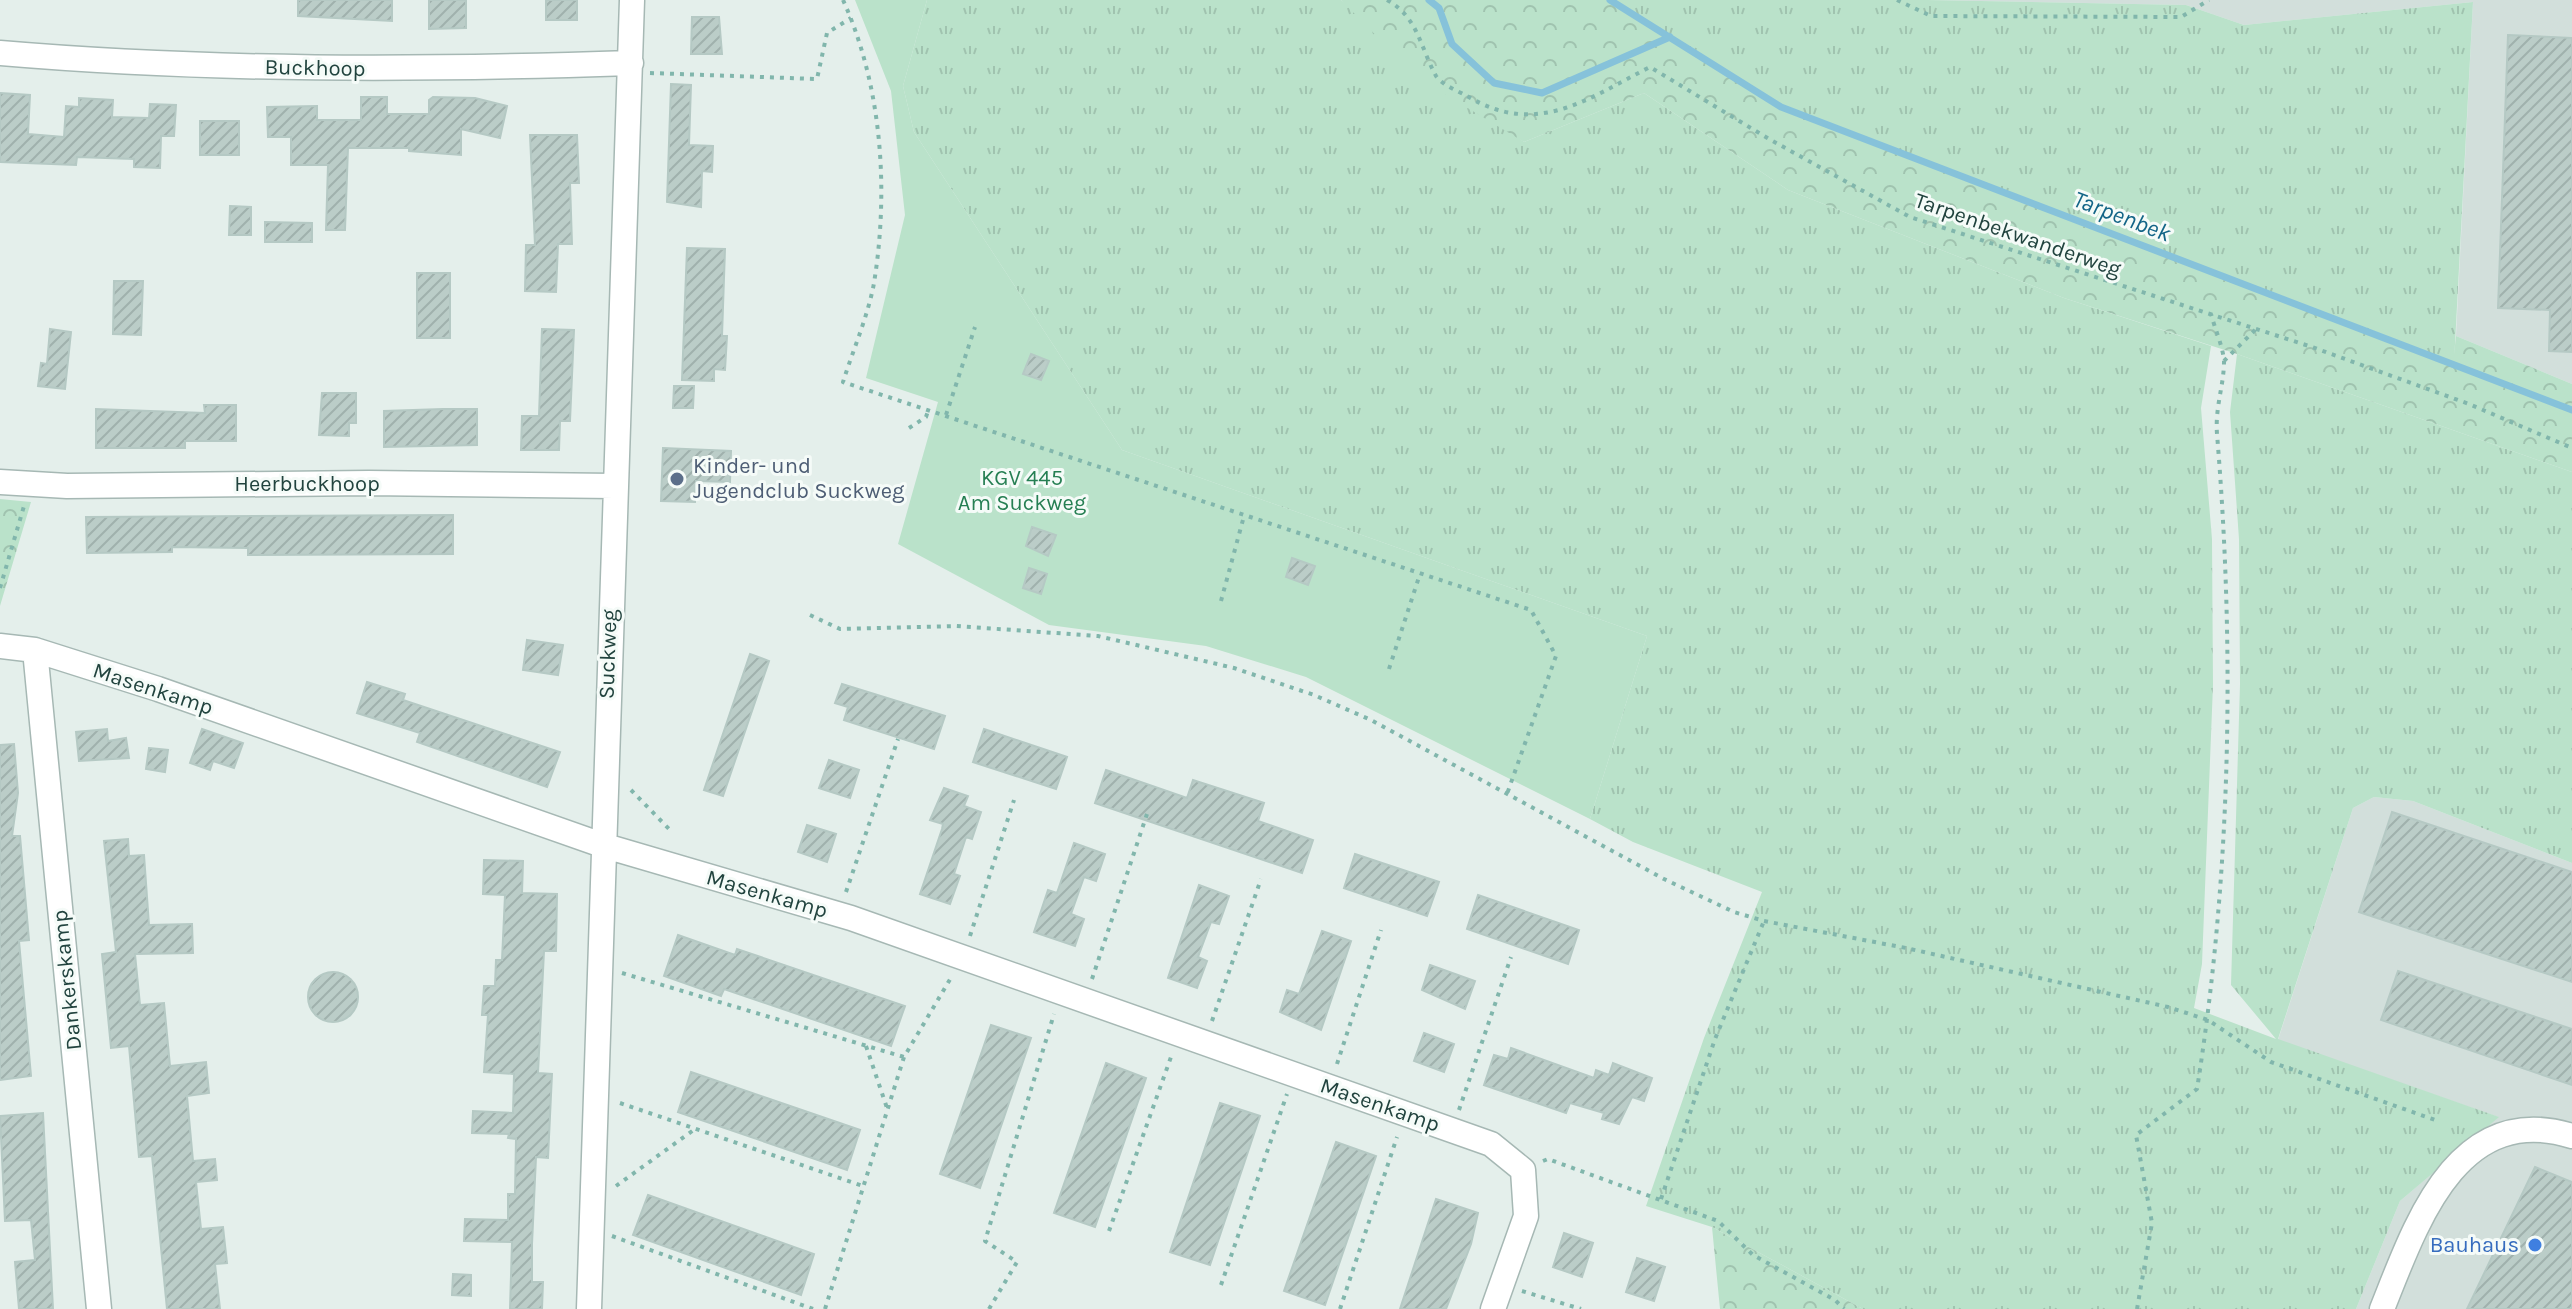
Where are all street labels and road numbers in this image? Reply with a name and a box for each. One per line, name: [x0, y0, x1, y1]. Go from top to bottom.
street label: Buckhoop: [264, 54, 366, 82]
street label: Tarpenbekwanderweg: [1911, 187, 2125, 283]
street label: Heerbuckhoop: [234, 471, 380, 497]
street label: Suckweg: [593, 608, 623, 699]
street label: Masenkamp: [90, 657, 216, 721]
street label: Masenkamp: [703, 864, 831, 924]
street label: Dankerskamp: [47, 908, 87, 1052]
street label: Masenkamp: [1317, 1072, 1443, 1138]

